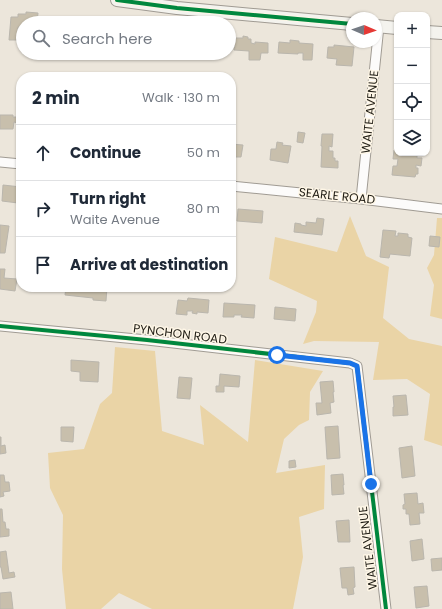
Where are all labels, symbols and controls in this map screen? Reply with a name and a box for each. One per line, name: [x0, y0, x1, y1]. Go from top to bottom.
north arrow: [346, 12, 382, 48]
map controls: [394, 12, 430, 156]
button: +: [394, 12, 430, 48]
search box: [16, 16, 236, 60]
icon: search: [30, 27, 52, 49]
text: Search here: [62, 28, 152, 49]
button: −: [394, 48, 430, 84]
street label: WAITE AVENUE: [357, 69, 382, 154]
button: locate: [394, 84, 430, 120]
text: 2 min: [32, 86, 80, 110]
text: Walk · 130 m: [142, 88, 220, 107]
button: layers: [394, 120, 430, 156]
icon: ahead: [32, 142, 54, 164]
text: Continue: [70, 142, 141, 163]
text: 50 m: [187, 143, 220, 162]
street label: SEARLE ROAD: [298, 183, 376, 208]
text: Turn right: [70, 188, 146, 209]
icon: right: [32, 198, 54, 220]
text: 80 m: [187, 199, 220, 218]
text: Waite Avenue: [70, 210, 160, 229]
icon: arrive: [32, 254, 54, 276]
text: Arrive at destination: [70, 254, 228, 275]
street label: PYNCHON ROAD: [132, 319, 228, 348]
route start: [268, 346, 286, 364]
route end: [362, 475, 380, 493]
street label: WAITE AVENUE: [354, 506, 381, 591]

